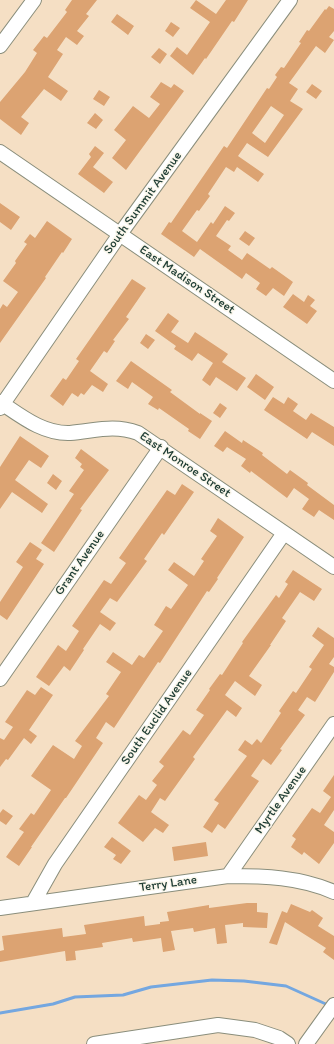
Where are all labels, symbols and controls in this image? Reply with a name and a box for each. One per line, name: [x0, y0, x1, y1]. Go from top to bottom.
street label: South Summit Avenue: [100, 149, 186, 257]
street label: East Madison Street: [136, 242, 238, 318]
street label: East Monroe Street: [136, 429, 234, 501]
street label: Grant Avenue: [52, 527, 108, 599]
street label: South Euclid Avenue: [118, 666, 196, 768]
street label: Myrtle Avenue: [252, 763, 310, 837]
street label: Terry Lane: [138, 872, 198, 896]

